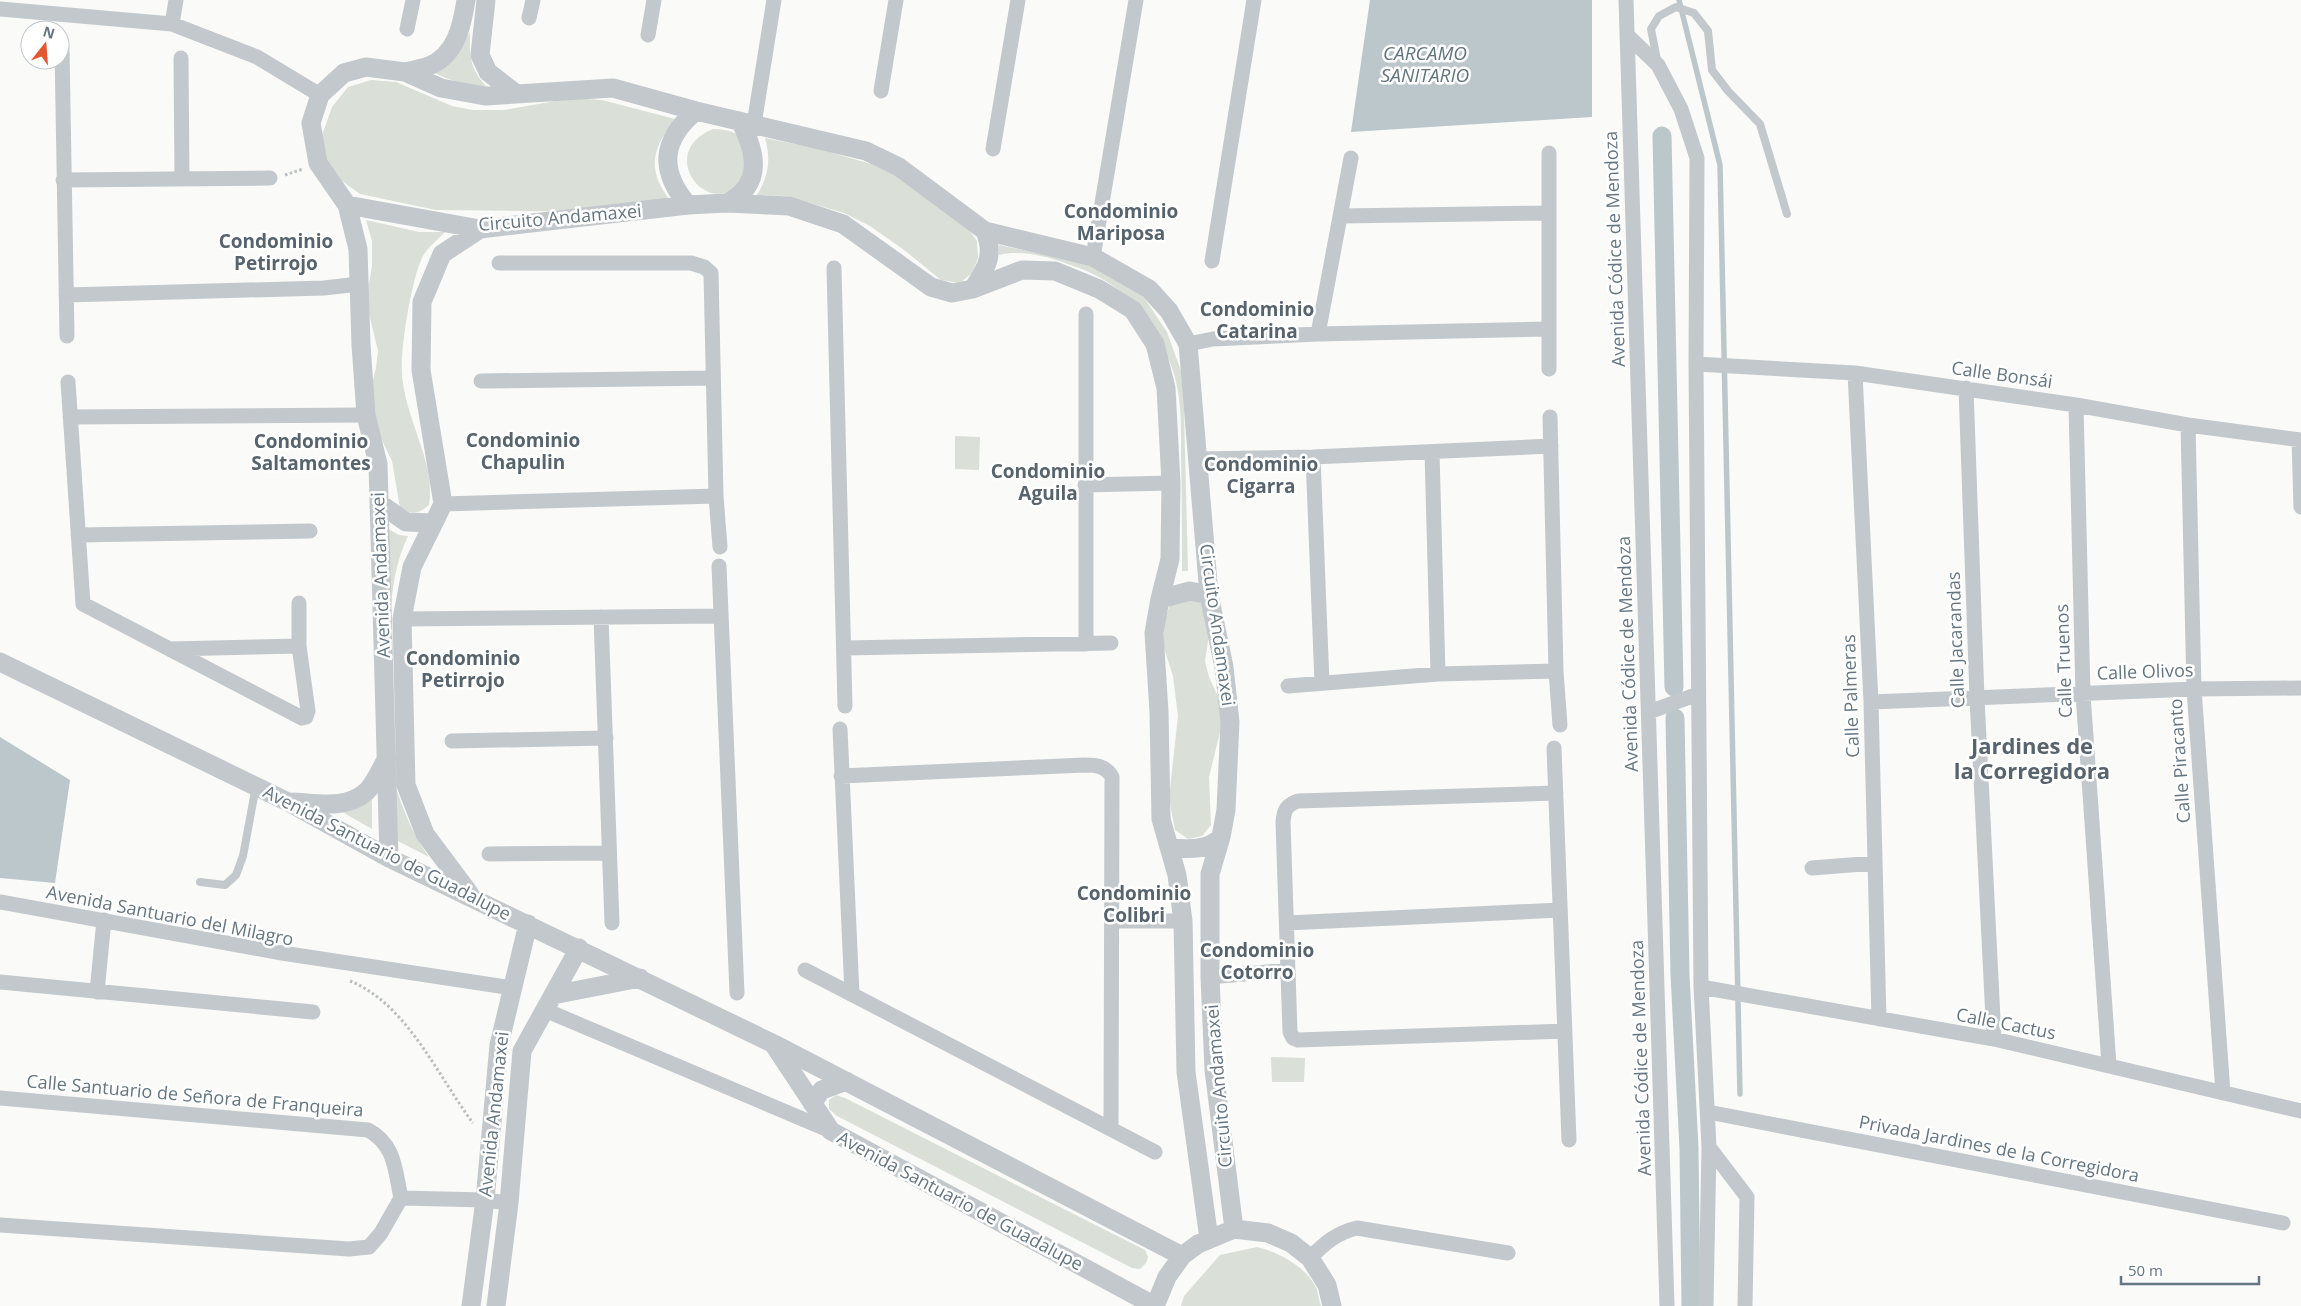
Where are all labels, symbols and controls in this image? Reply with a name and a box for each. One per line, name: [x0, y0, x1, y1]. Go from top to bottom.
north arrow: [20, 20, 70, 70]
text: N: [41, 21, 57, 43]
water label: CARCAMO SANITARIO: [1381, 40, 1470, 88]
street label: Avenida Códice de Mendoza: [1598, 131, 1630, 368]
street label: Circuito Andamaxei: [477, 198, 642, 236]
district label: Condominio Mariposa: [1064, 198, 1178, 246]
district label: Condominio Petirrojo: [219, 228, 333, 276]
district label: Condominio Catarina: [1200, 296, 1314, 344]
street label: Calle Bonsái: [1950, 355, 2054, 393]
district label: Condominio Chapulin: [466, 427, 580, 475]
district label: Condominio Saltamontes: [251, 428, 371, 476]
district label: Condominio Cigarra: [1204, 451, 1318, 499]
district label: Condominio Aguila: [991, 458, 1105, 506]
street label: Avenida Andamaxei: [365, 492, 395, 658]
street label: Avenida Códice de Mendoza: [1611, 536, 1643, 773]
street label: Circuito Andamaxei: [1195, 542, 1241, 708]
street label: Calle Jacarandas: [1941, 571, 1969, 709]
street label: Calle Truenos: [2049, 604, 2077, 718]
street label: Calle Palmeras: [1836, 634, 1864, 758]
district label: Condominio Petirrojo: [406, 645, 520, 693]
street label: Calle Olivos: [2096, 657, 2194, 685]
street label: Calle Piracanto: [2163, 698, 2195, 824]
district label: Jardines de la Corregidora: [1954, 730, 2110, 785]
street label: Avenida Santuario de Guadalupe: [259, 779, 515, 925]
street label: Avenida Santuario del Milagro: [45, 879, 296, 951]
district label: Condominio Colibri: [1077, 880, 1191, 928]
district label: Condominio Cotorro: [1200, 937, 1314, 985]
street label: Avenida Códice de Mendoza: [1624, 940, 1656, 1177]
street label: Calle Cactus: [1954, 1002, 2058, 1044]
street label: Circuito Andamaxei: [1199, 1004, 1237, 1169]
street label: Avenida Andamaxei: [472, 1030, 514, 1198]
street label: Calle Santuario de Señora de Franqueira: [26, 1068, 365, 1122]
street label: Privada Jardines de la Corregidora: [1857, 1109, 2141, 1187]
street label: Avenida Santuario de Guadalupe: [833, 1125, 1088, 1275]
scale bar: [2121, 1254, 2258, 1286]
text: 50 m: [2128, 1260, 2163, 1280]

